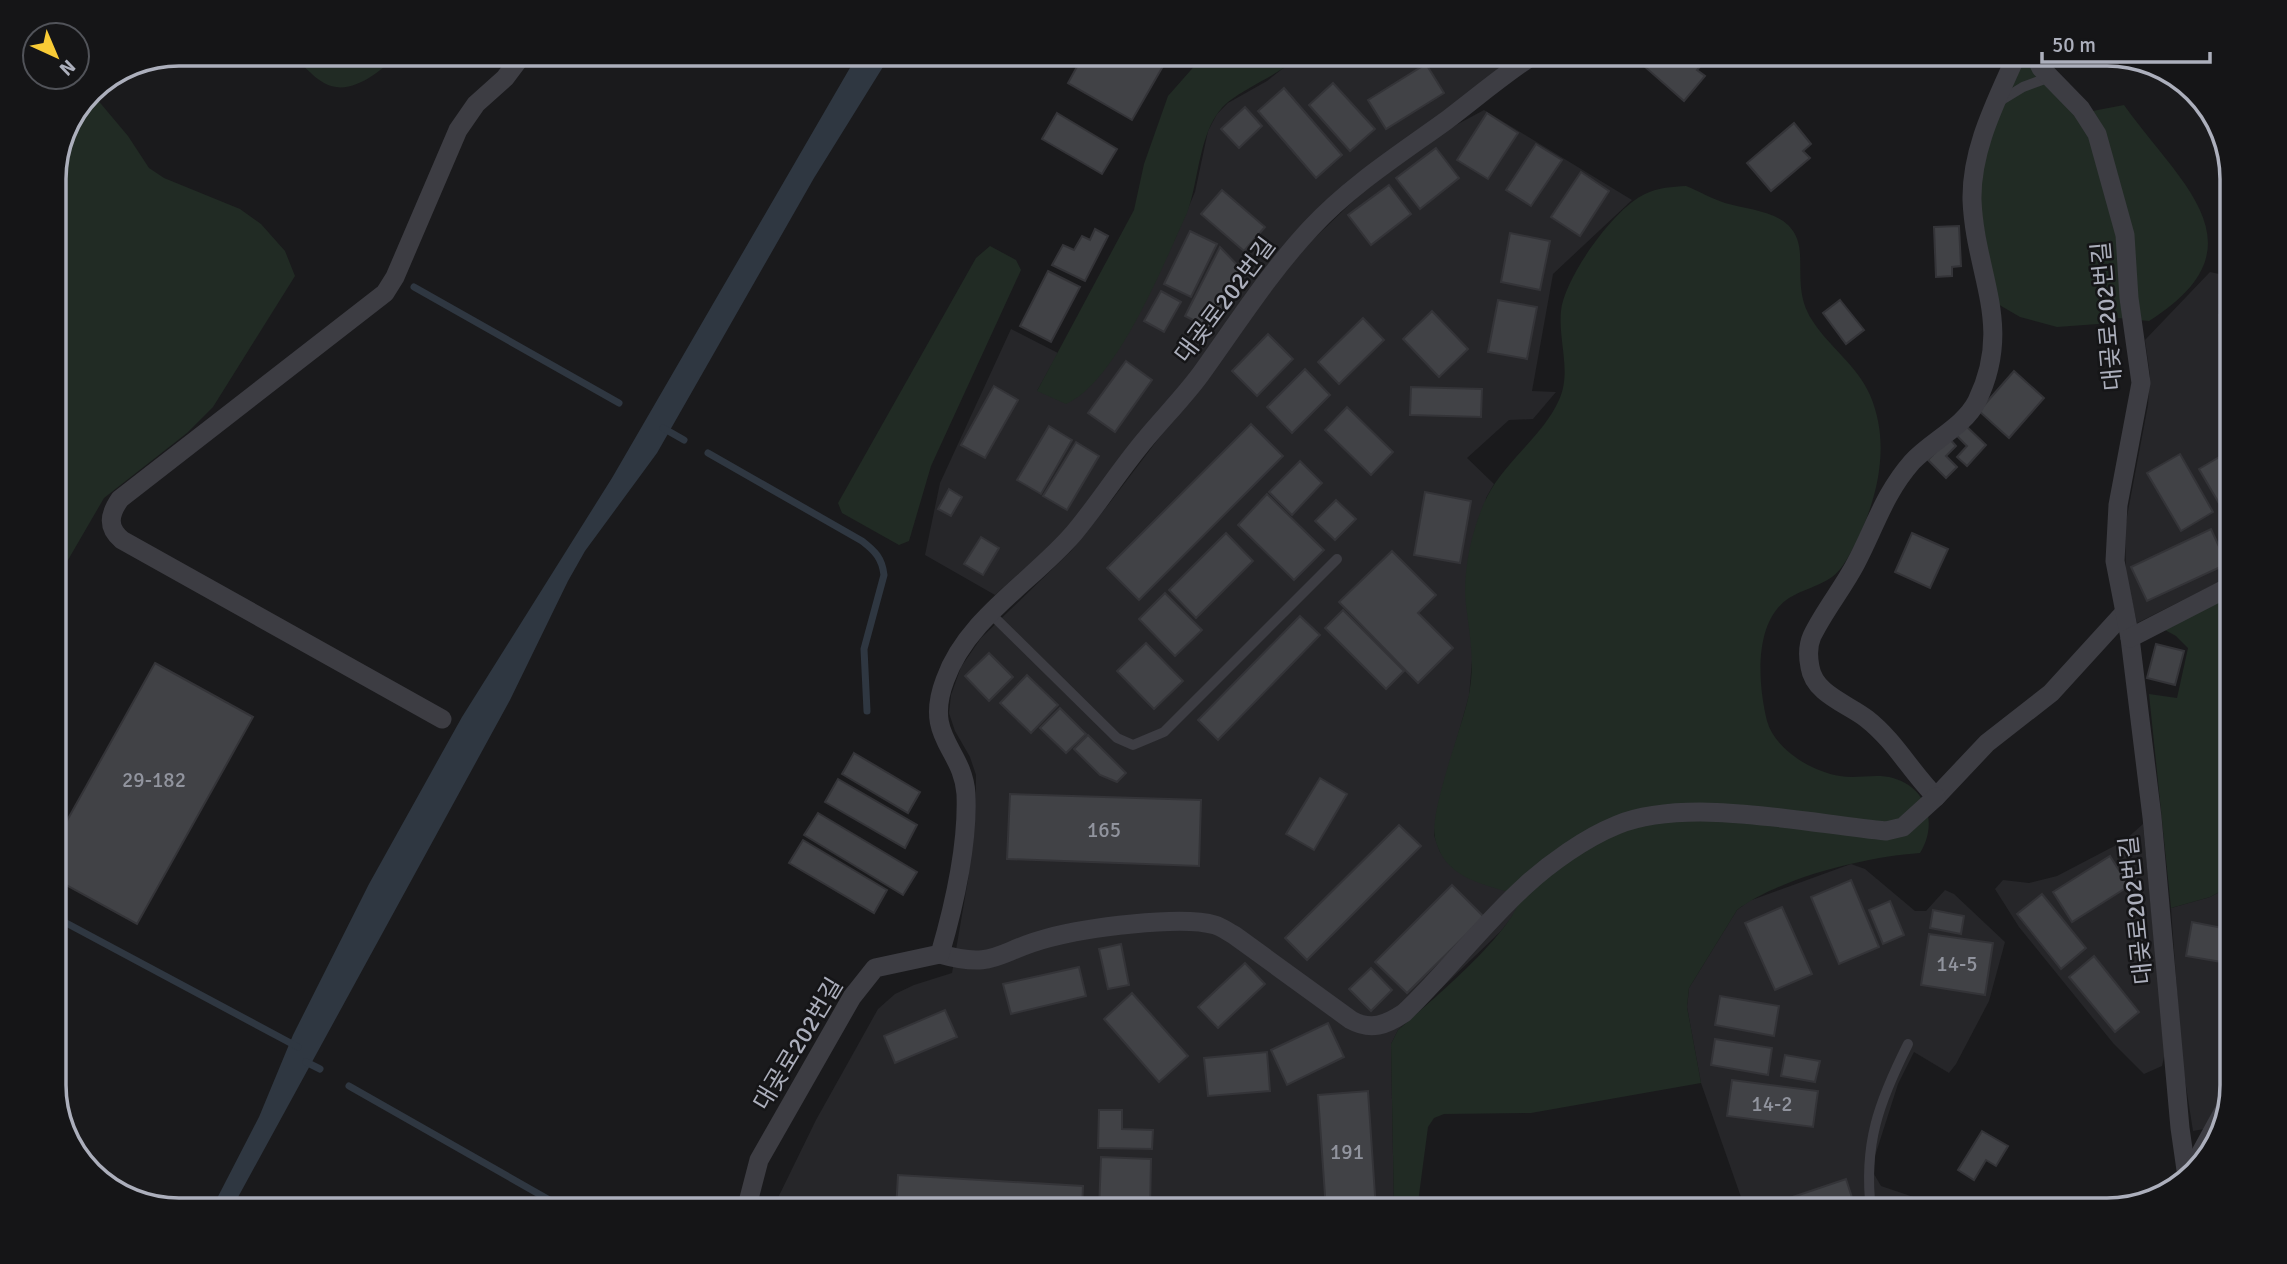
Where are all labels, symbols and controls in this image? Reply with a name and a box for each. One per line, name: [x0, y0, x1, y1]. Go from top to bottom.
north arrow: [21, 21, 91, 91]
scale bar: [2042, 21, 2210, 65]
text: 50 m: [2052, 32, 2096, 58]
text: N: [54, 54, 80, 81]
street label: 대곶로202번길: [1168, 231, 1282, 369]
street label: 대곶로202번길: [2086, 240, 2128, 392]
house number: 29-182: [122, 767, 186, 793]
house number: 165: [1087, 817, 1121, 843]
street label: 대곶로202번길: [2113, 834, 2159, 986]
house number: 14-5: [1936, 951, 1978, 977]
street label: 대곶로202번길: [747, 972, 849, 1116]
house number: 14-2: [1751, 1091, 1793, 1117]
house number: 191: [1330, 1139, 1364, 1165]

